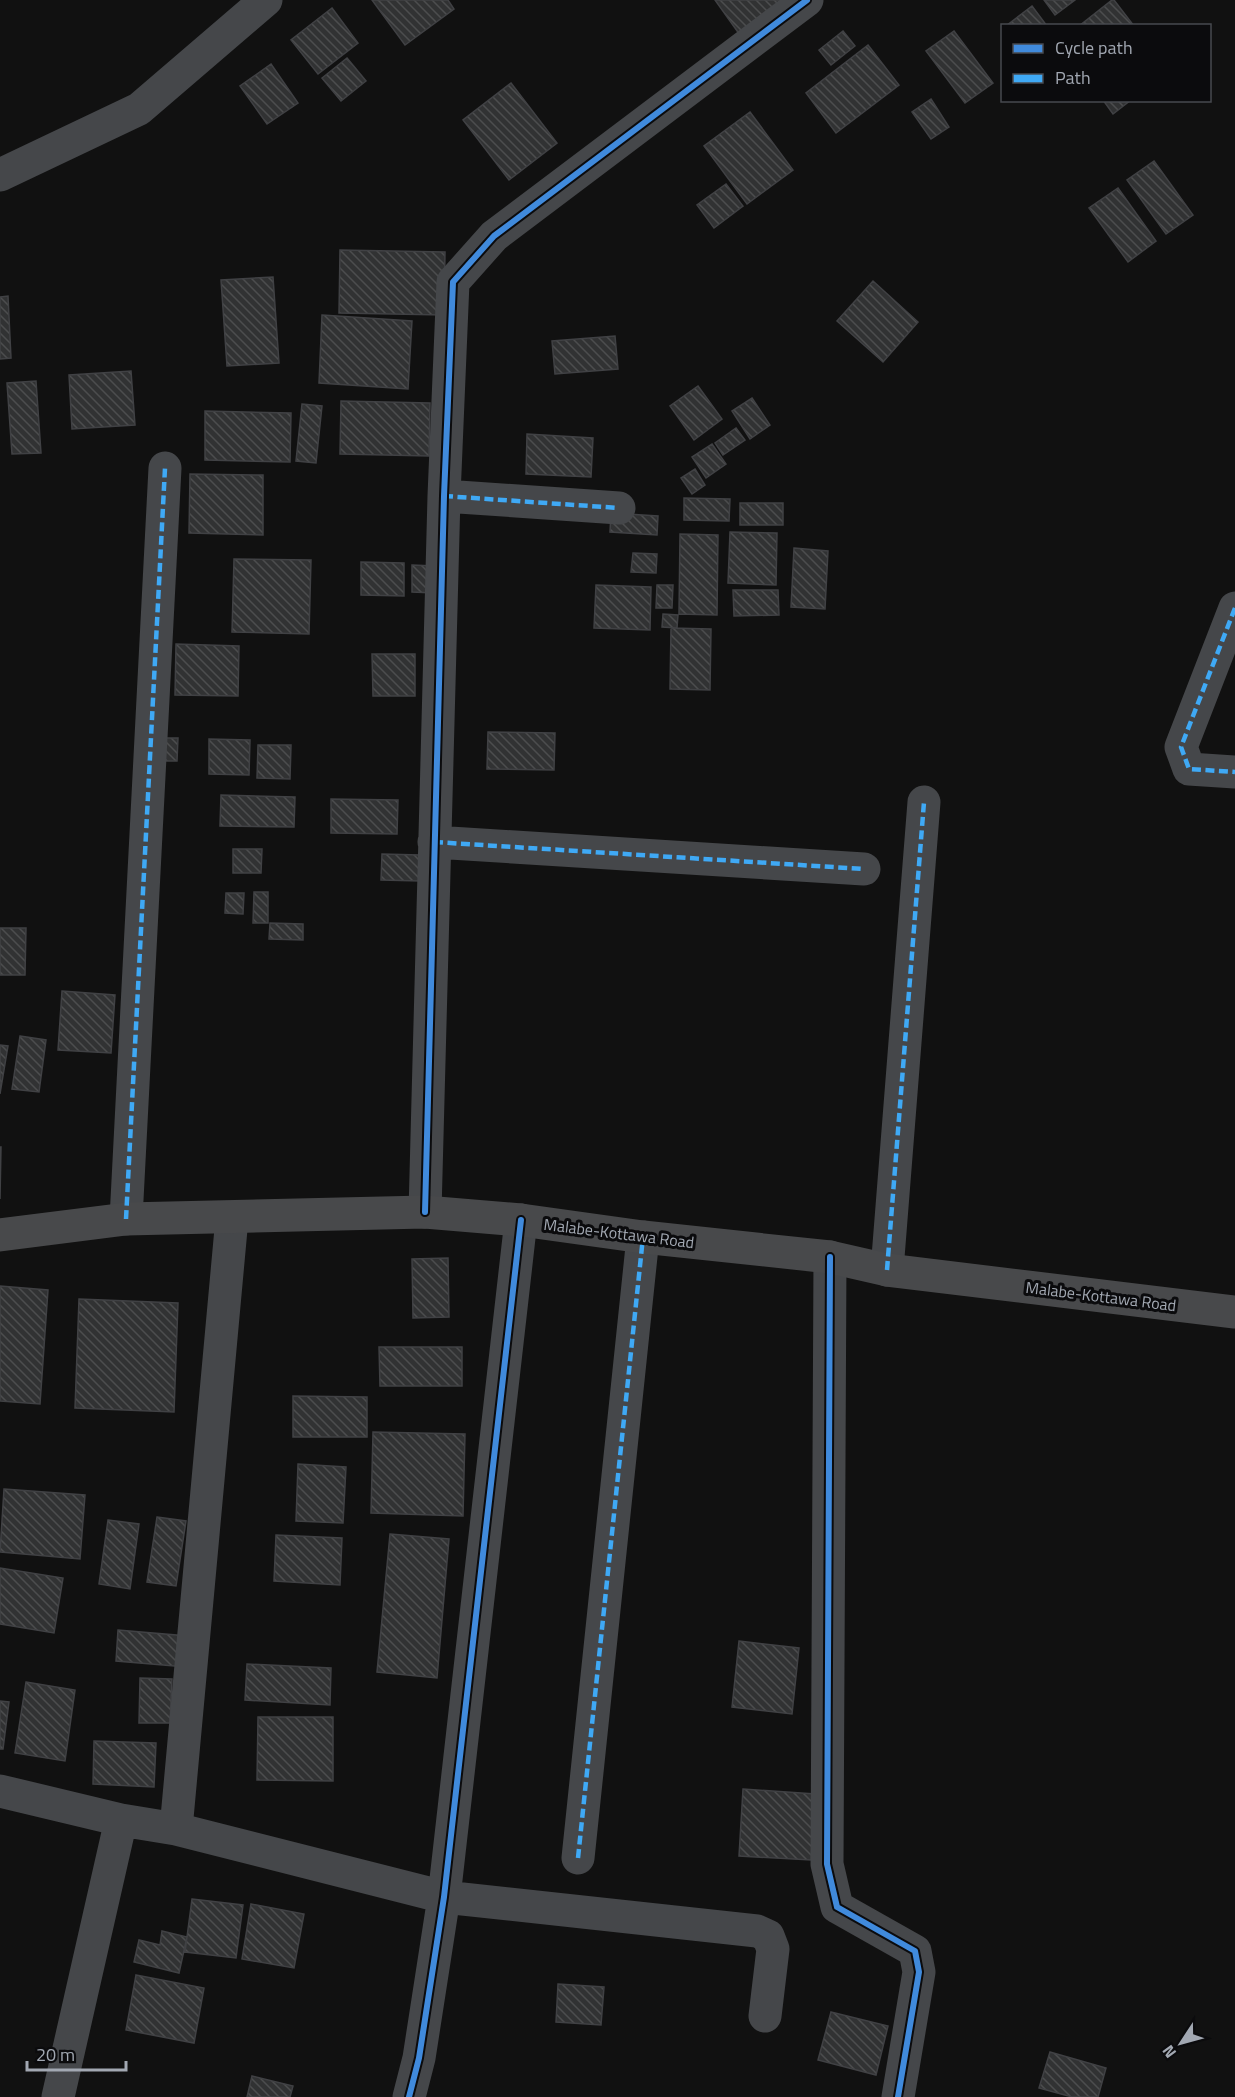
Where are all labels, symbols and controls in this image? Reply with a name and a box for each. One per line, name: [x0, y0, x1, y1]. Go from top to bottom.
legend: [1001, 24, 1211, 102]
text: Cycle path: [1055, 34, 1133, 61]
text: Path: [1055, 64, 1091, 91]
street label: Malabe-Kottawa Road: [542, 1212, 696, 1254]
street label: Malabe-Kottawa Road: [1024, 1275, 1178, 1317]
north arrow: [1151, 2013, 1211, 2073]
scale bar: [27, 2034, 126, 2072]
text: N: [1156, 2040, 1182, 2063]
text: 20 m: [36, 2041, 75, 2068]

